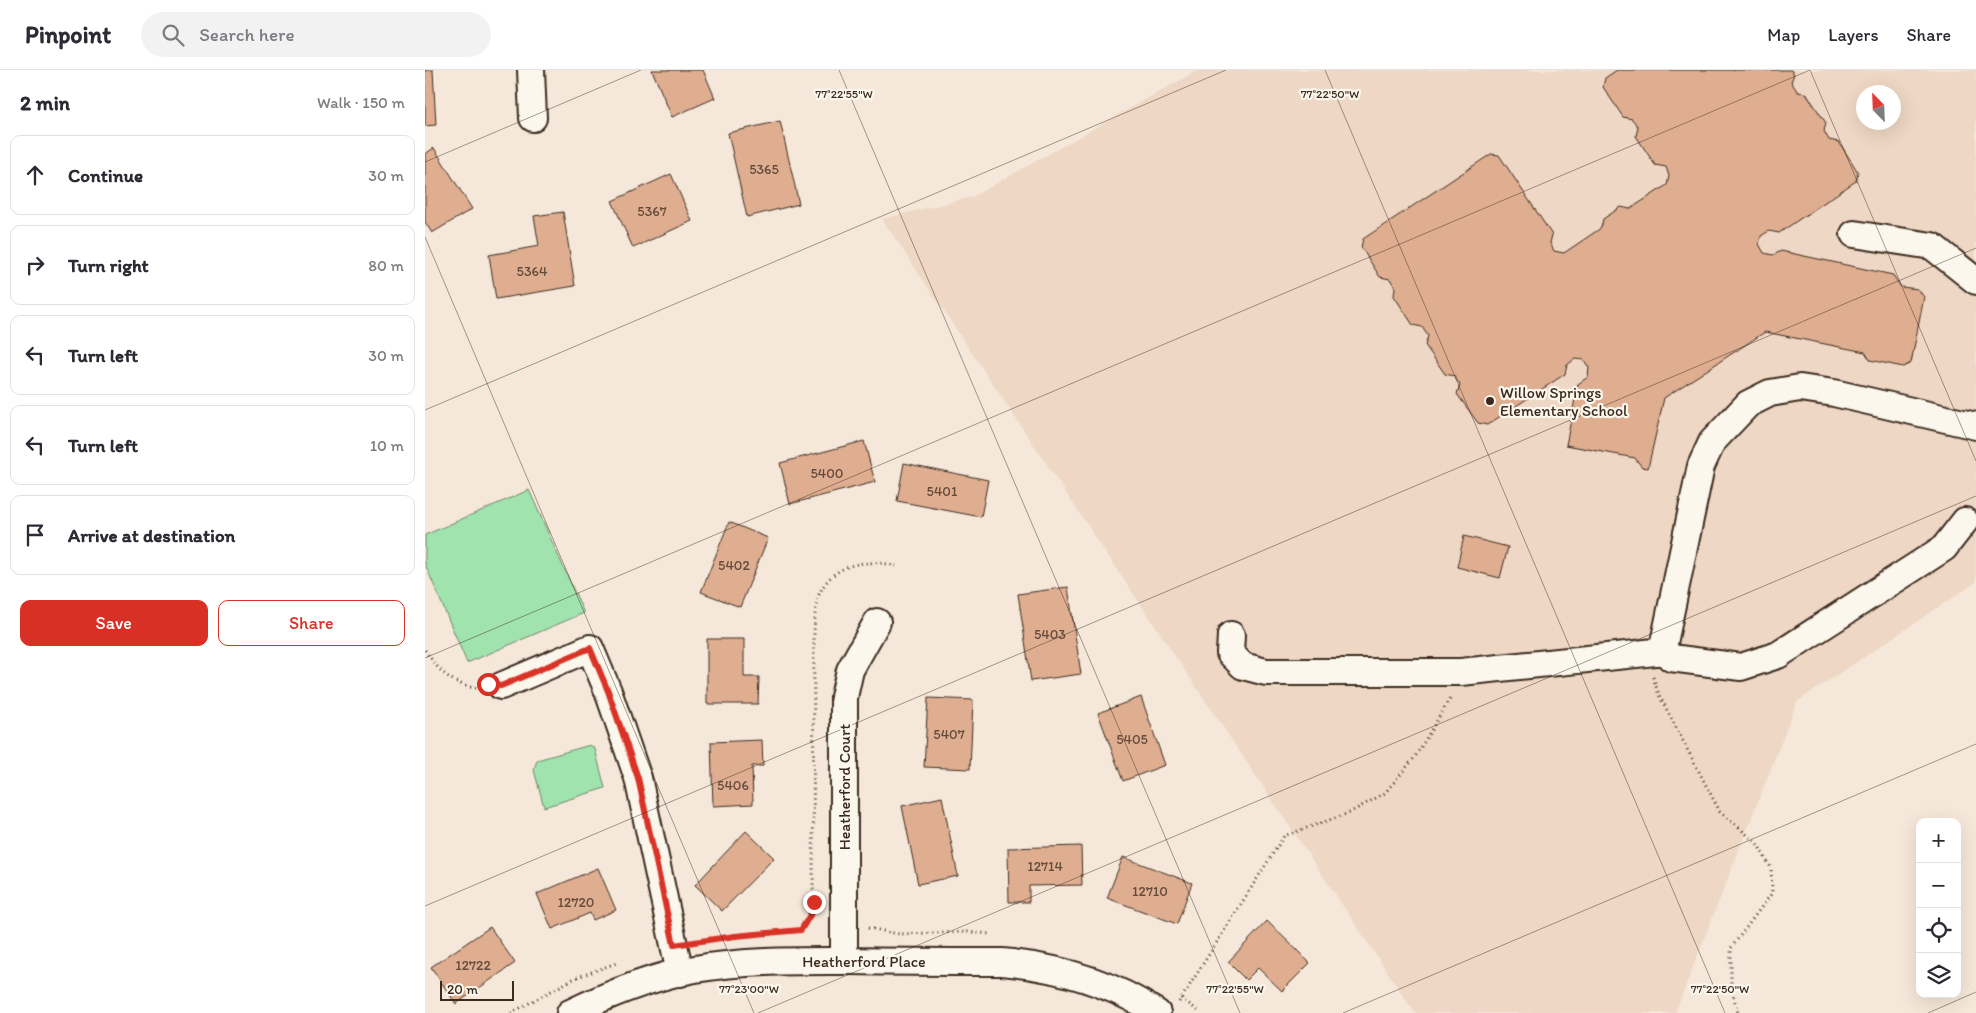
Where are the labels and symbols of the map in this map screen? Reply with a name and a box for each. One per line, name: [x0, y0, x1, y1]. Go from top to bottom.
north arrow: [1856, 85, 1901, 130]
text: 77°22'55"W: [815, 87, 873, 101]
text: 77°22'50"W: [1301, 87, 1359, 101]
house number: 5365: [749, 161, 779, 178]
house number: 5367: [637, 203, 667, 220]
house number: 5364: [517, 263, 548, 280]
place label: Willow Springs Elementary School: [1500, 383, 1628, 420]
marker: Willow Springs Elementary School: [1484, 395, 1496, 407]
house number: 5400: [810, 465, 844, 482]
house number: 5401: [927, 483, 958, 500]
house number: 5402: [718, 557, 751, 574]
house number: 5403: [1034, 626, 1066, 643]
route start: [477, 673, 500, 696]
street label: Heatherford Court: [835, 724, 854, 850]
house number: 5407: [933, 726, 965, 743]
house number: 5405: [1116, 731, 1148, 748]
house number: 5406: [717, 777, 749, 794]
house number: 12714: [1027, 858, 1063, 875]
house number: 12710: [1132, 883, 1168, 900]
route end: [803, 891, 826, 914]
house number: 12720: [558, 894, 594, 911]
street label: Heatherford Place: [802, 952, 926, 971]
house number: 12722: [455, 957, 491, 974]
scale bar: [440, 978, 514, 1001]
text: 77°23'00"W: [719, 982, 779, 996]
text: 77°22'55"W: [1206, 982, 1264, 996]
text: 77°22'50"W: [1691, 982, 1749, 996]

